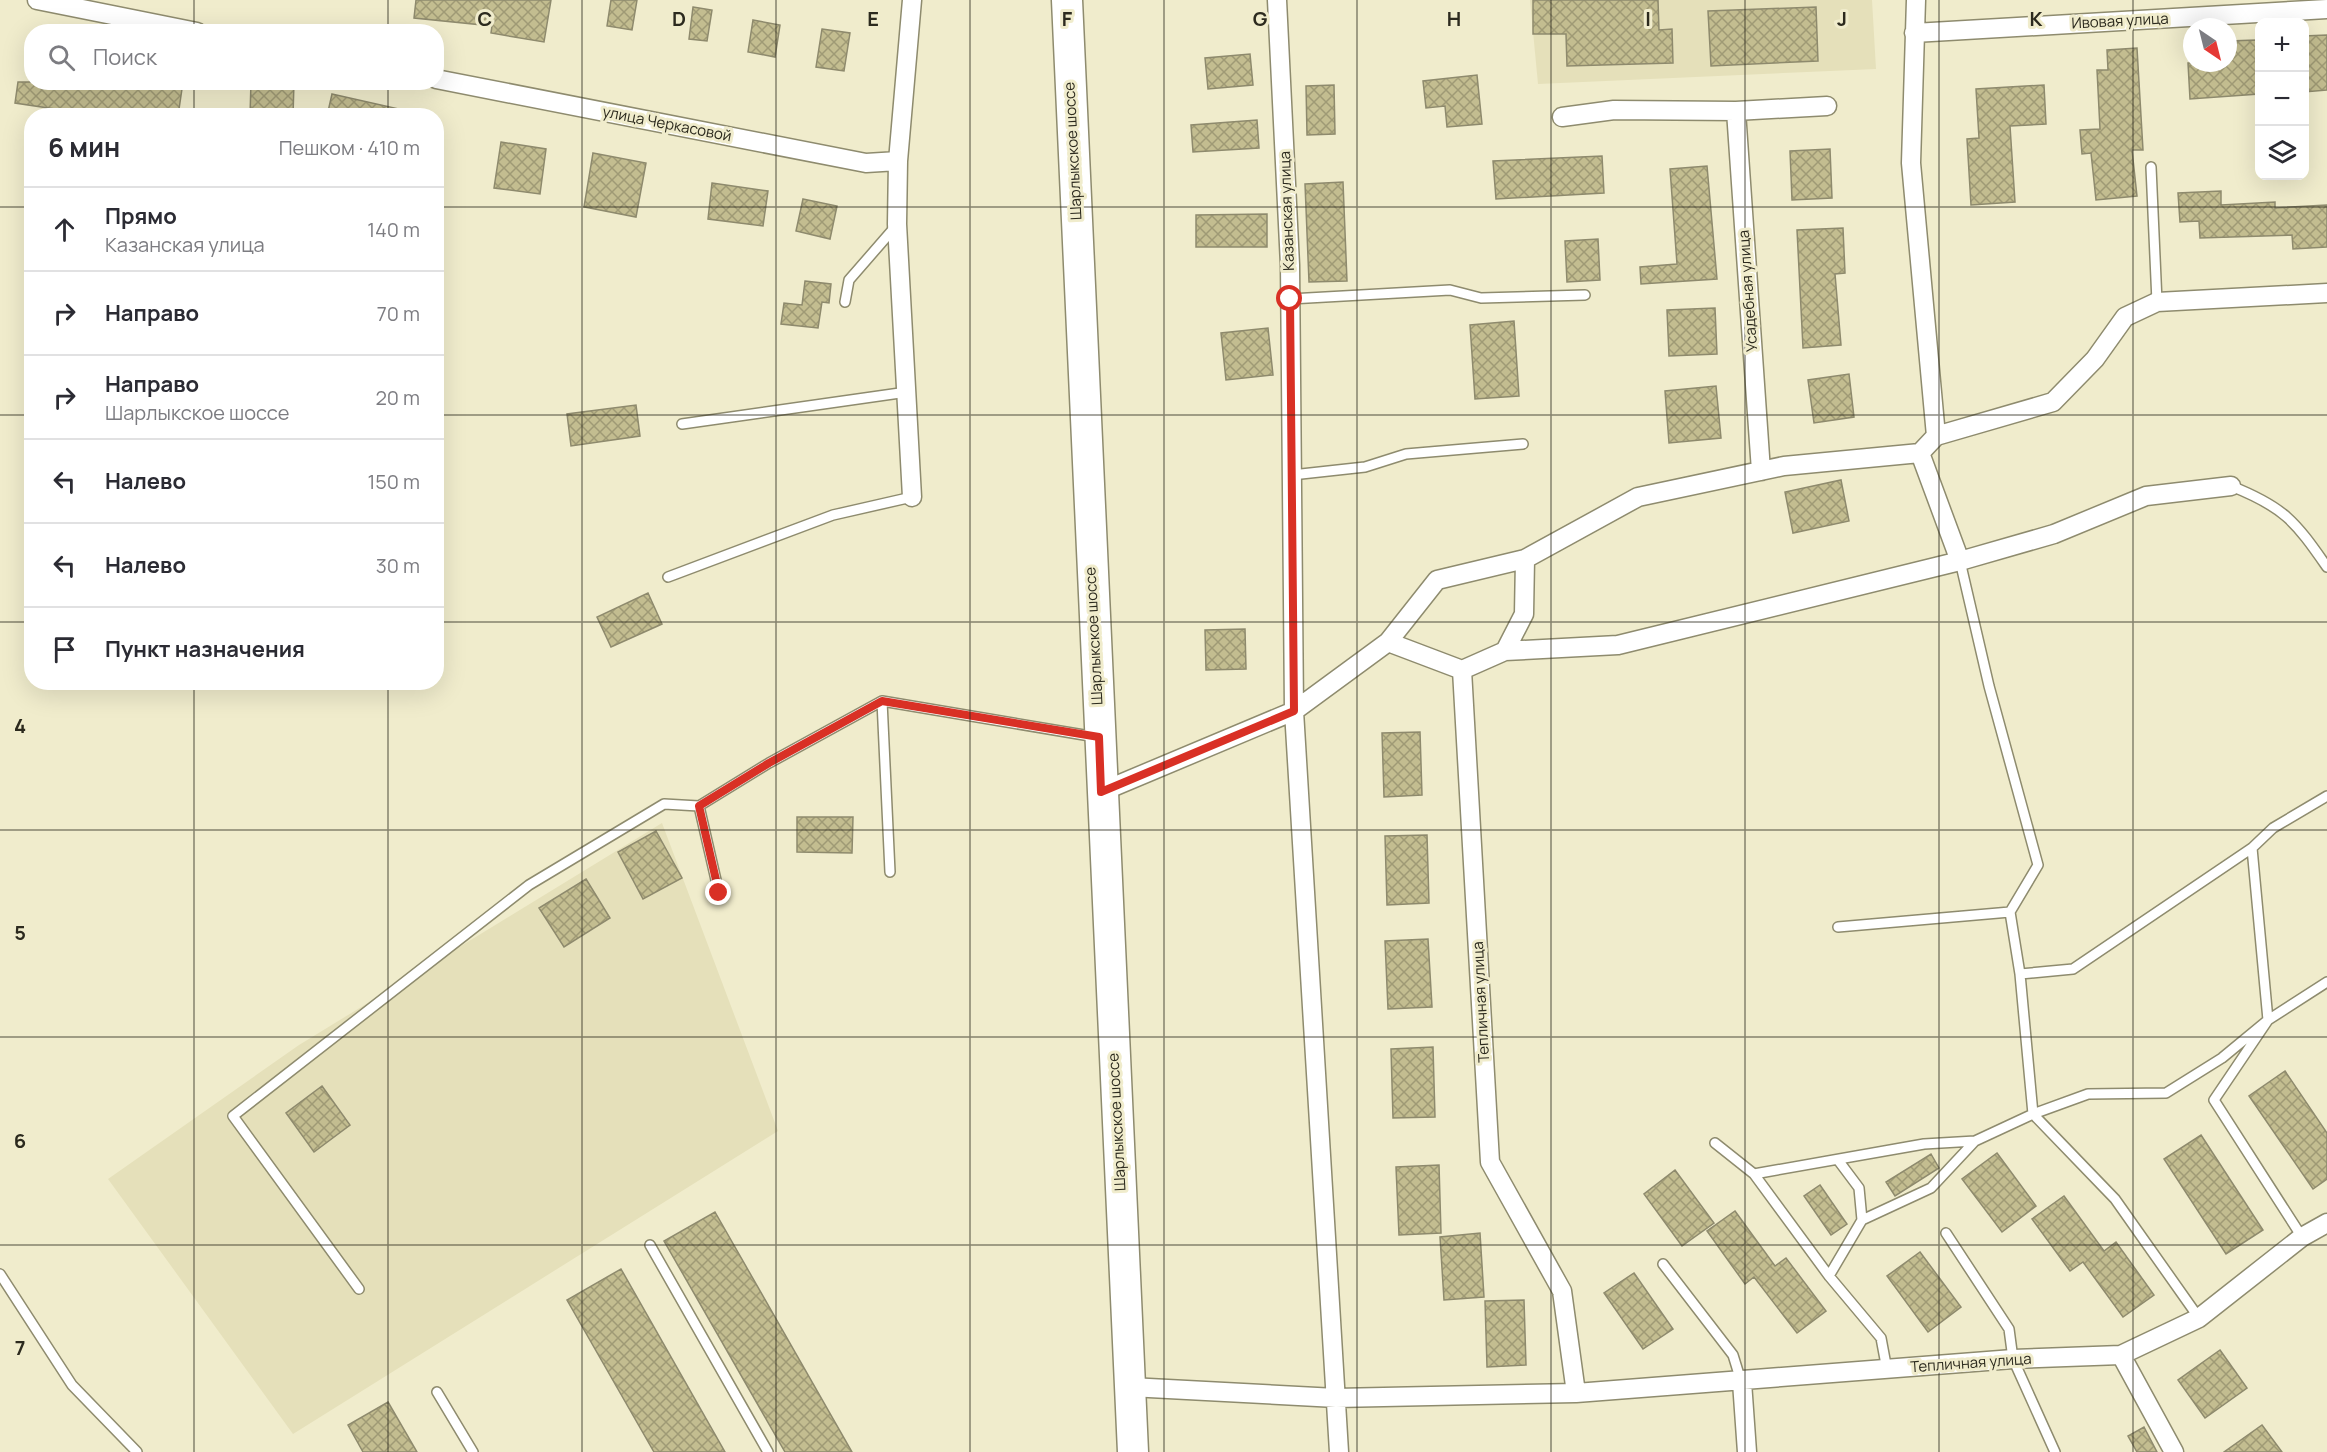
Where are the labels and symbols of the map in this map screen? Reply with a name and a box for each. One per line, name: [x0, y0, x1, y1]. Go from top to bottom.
text: C: [478, 5, 492, 32]
text: D: [672, 5, 686, 32]
text: E: [867, 5, 879, 32]
text: F: [1062, 5, 1073, 32]
text: G: [1253, 5, 1268, 32]
text: H: [1447, 5, 1461, 32]
text: I: [1645, 5, 1651, 32]
text: J: [1837, 5, 1847, 32]
text: K: [2030, 5, 2043, 32]
street label: Ивовая улица: [2071, 7, 2169, 34]
north arrow: [2183, 18, 2237, 72]
street label: Шарлыкское шоссе: [1058, 81, 1087, 221]
street label: улица Черкасовой: [601, 101, 733, 146]
street label: Казанская улица: [1274, 151, 1299, 271]
street label: Усадебная улица: [1733, 229, 1762, 353]
route start: [1276, 285, 1302, 311]
street label: Шарлыкское шоссе: [1079, 566, 1108, 706]
text: 4: [14, 712, 26, 739]
route end: [705, 879, 731, 905]
text: 5: [14, 919, 26, 946]
street label: Тепличная улица: [1467, 941, 1494, 1063]
street label: Шарлыкское шоссе: [1102, 1052, 1131, 1192]
text: 6: [14, 1127, 26, 1154]
text: 7: [15, 1334, 25, 1361]
street label: Тепличная улица: [1910, 1348, 2032, 1377]

